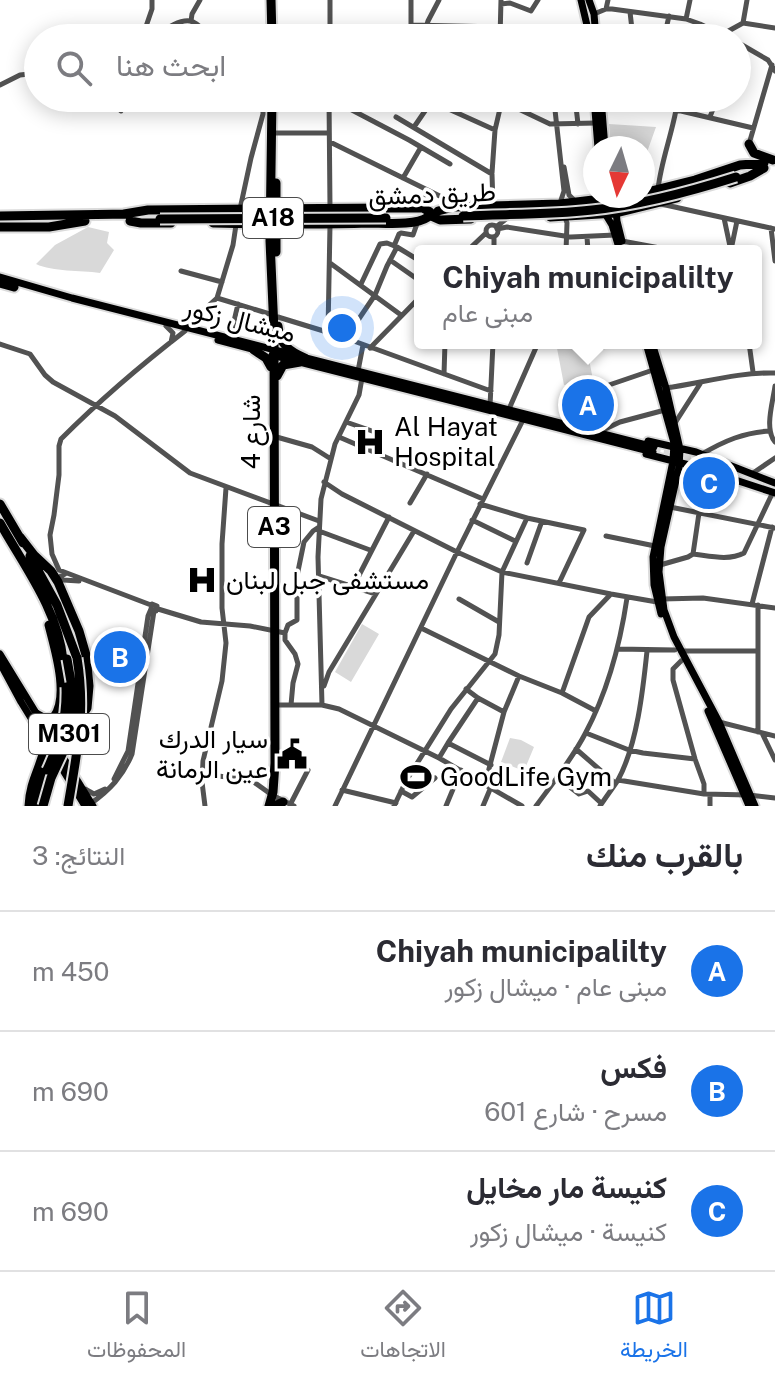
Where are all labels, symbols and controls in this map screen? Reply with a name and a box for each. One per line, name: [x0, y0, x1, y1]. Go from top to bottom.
search box: [24, 24, 751, 112]
icon: search: [52, 46, 96, 90]
text: ابحث هنا: [116, 47, 226, 83]
north arrow: [583, 136, 655, 208]
street label: طريق دمشق: [368, 176, 496, 212]
road number: A18: [243, 198, 303, 238]
popup: [414, 245, 762, 349]
text: Chiyah municipalilty: [442, 259, 734, 295]
street label: ميشال زكور: [180, 291, 299, 349]
text: مبنى عام: [442, 297, 533, 328]
your location: [322, 308, 362, 348]
pin: A: [562, 375, 614, 435]
street label: شارع 4: [235, 395, 269, 469]
place label: Al Hayat Hospital: [394, 411, 498, 472]
hospital icon: Al Hayat Hospital: [353, 425, 387, 459]
pin: C: [683, 453, 735, 513]
road number: A3: [248, 507, 300, 547]
hospital icon: مستشفى جبل لبنان: [185, 563, 219, 597]
place label: مستشفى جبل لبنان: [226, 564, 429, 596]
pin: B: [94, 627, 146, 687]
road number: M301: [29, 714, 109, 754]
place label: سيار الدرك عين الرمانة: [156, 723, 268, 785]
public building icon: سيار الدرك عين الرمانة: [275, 737, 309, 771]
sports icon: GoodLife Gym: [399, 760, 433, 794]
place label: GoodLife Gym: [440, 761, 612, 792]
text: بالقرب منك: [586, 835, 743, 875]
text: النتائج: 3: [32, 840, 125, 871]
text: Chiyah municipalilty: [376, 933, 667, 969]
text: 450 m: [32, 956, 110, 987]
text: A: [708, 956, 726, 987]
text: مبنى عام · ميشال زكور: [444, 971, 667, 1002]
text: فكس: [600, 1049, 667, 1085]
text: 690 m: [32, 1076, 109, 1107]
text: B: [708, 1076, 726, 1107]
text: مسرح · شارع 601: [484, 1096, 667, 1127]
text: كنيسة مار مخايل: [466, 1169, 667, 1205]
text: 690 m: [32, 1196, 109, 1227]
text: C: [708, 1196, 726, 1227]
text: كنيسة · ميشال زكور: [470, 1216, 667, 1247]
tab: المحفوظات: [87, 1286, 186, 1369]
tab: الاتجاهات: [360, 1286, 446, 1369]
tab: الخريطة: [620, 1286, 688, 1369]

